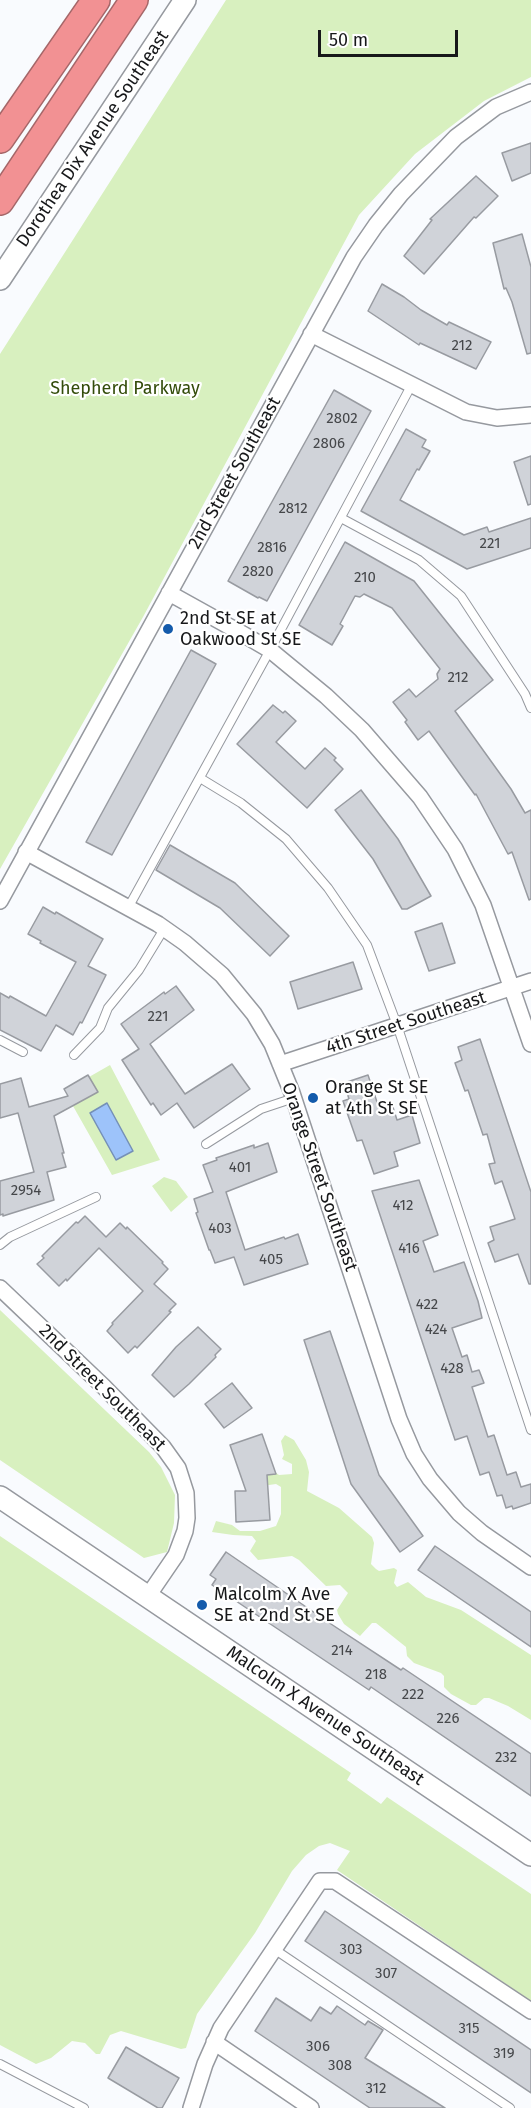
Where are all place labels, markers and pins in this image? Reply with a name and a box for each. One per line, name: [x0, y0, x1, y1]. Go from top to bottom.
place label: 2nd St SE at Oakwood St SE: [180, 608, 301, 650]
marker: 2nd St SE at Oakwood St SE: [161, 622, 175, 636]
place label: Orange St SE at 4th St SE: [325, 1077, 428, 1120]
marker: Orange St SE at 4th St SE: [306, 1091, 320, 1105]
place label: Malcolm X Ave SE at 2nd St SE: [214, 1584, 335, 1626]
marker: Malcolm X Ave SE at 2nd St SE: [195, 1598, 209, 1612]

